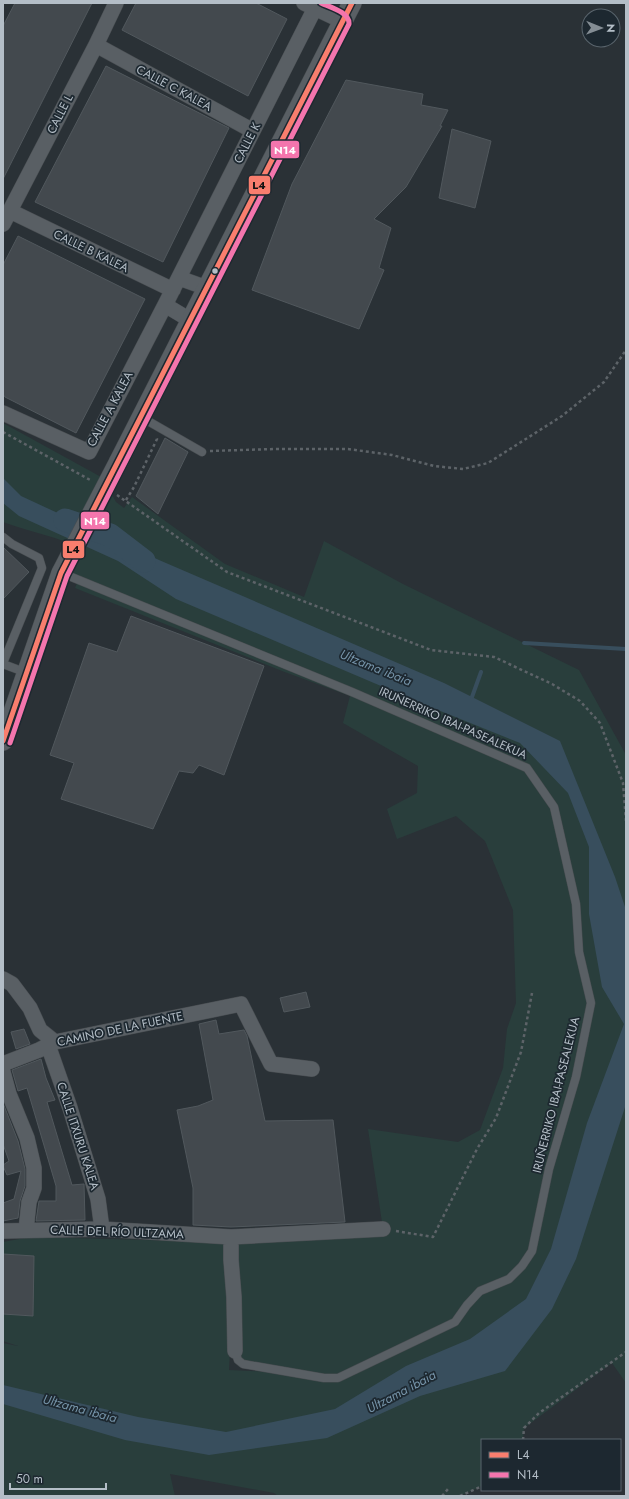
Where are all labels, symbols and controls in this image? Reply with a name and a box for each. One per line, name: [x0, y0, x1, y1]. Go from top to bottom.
north arrow: [581, 8, 621, 48]
text: N: [603, 24, 619, 33]
street label: CALLE C KALEA: [133, 60, 215, 116]
street label: CALLE L: [42, 91, 78, 137]
street label: CALLE K: [229, 119, 265, 167]
line badge: N14: [270, 140, 300, 159]
text: N14: [274, 142, 296, 158]
line badge: L4: [248, 175, 271, 195]
text: L4: [252, 177, 266, 193]
street label: CALLE B KALEA: [50, 225, 132, 277]
unlabelled marker: [210, 266, 220, 276]
street label: CALLE A KALEA: [83, 368, 137, 450]
line badge: N14: [80, 511, 110, 530]
text: N14: [84, 513, 106, 529]
line badge: L4: [62, 540, 85, 559]
text: L4: [66, 541, 80, 557]
water label: Ultzama ibaia: [337, 644, 415, 690]
street label: IRUÑERRIKO IBAI-PASEALEKUA: [376, 682, 530, 764]
street label: CAMINO DE LA FUENTE: [55, 1007, 185, 1051]
street label: IRUÑERRIKO IBAI-PASEALEKUA: [528, 1015, 584, 1175]
street label: CALLE ITXURU KALEA: [52, 1080, 104, 1192]
street label: CALLE DEL RÍO ULTZAMA: [50, 1221, 184, 1243]
water label: Ultzama ibaia: [363, 1365, 439, 1418]
water label: Ultzama ibaia: [41, 1389, 119, 1427]
legend: [481, 1439, 621, 1491]
text: L4: [517, 1446, 529, 1464]
scale bar: [10, 1465, 106, 1491]
text: N14: [517, 1466, 539, 1484]
text: 50 m: [16, 1470, 43, 1488]

